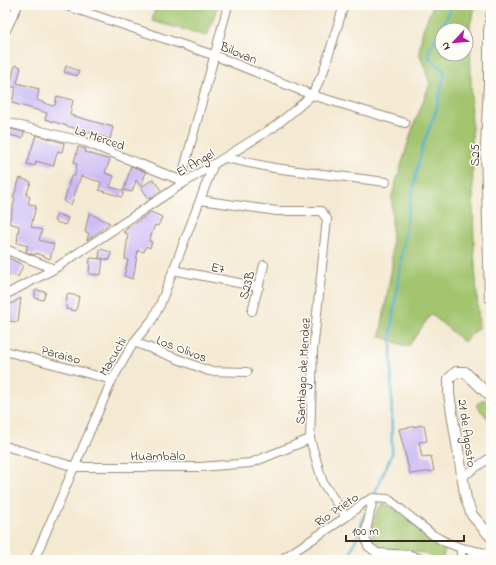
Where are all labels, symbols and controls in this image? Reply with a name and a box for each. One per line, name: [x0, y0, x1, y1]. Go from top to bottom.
north arrow: [434, 22, 474, 62]
street label: Bilovan: [216, 37, 260, 69]
text: N: [437, 39, 455, 53]
street label: La Merced: [72, 121, 128, 156]
street label: S25: [466, 143, 485, 166]
street label: El Angel: [173, 145, 219, 183]
street label: E7: [209, 258, 227, 279]
street label: S23B: [235, 269, 260, 302]
street label: Santiago de Mendez: [291, 317, 317, 425]
street label: Los Olivos: [153, 331, 210, 368]
street label: Macuchi: [94, 334, 132, 380]
street label: Paraiso: [39, 341, 83, 370]
street label: 21 de Agosto: [451, 398, 481, 469]
street label: Huambalo: [131, 447, 186, 466]
street label: Río Prieto: [311, 488, 363, 532]
scale bar: [346, 517, 464, 543]
text: 100 m: [352, 523, 379, 541]

